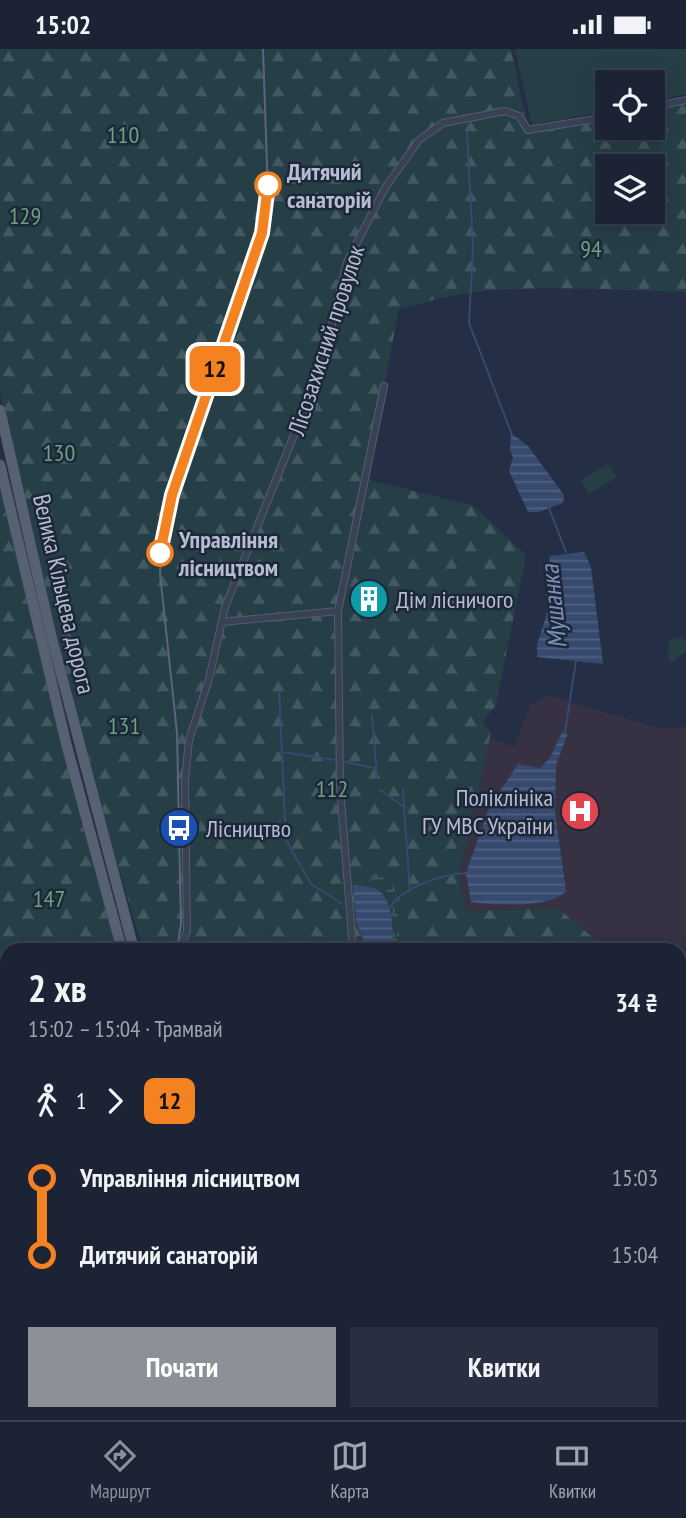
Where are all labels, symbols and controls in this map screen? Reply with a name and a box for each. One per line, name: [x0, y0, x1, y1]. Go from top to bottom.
text: 15:02: [35, 8, 91, 41]
map controls: [595, 70, 665, 224]
button: locate: [595, 70, 665, 140]
park label: 110: [107, 119, 139, 150]
button: layers: [595, 154, 665, 224]
place label: Дитячий санаторій: [287, 156, 372, 215]
marker: Дитячий санаторій: [255, 172, 281, 198]
park label: 129: [9, 200, 41, 231]
park label: 94: [580, 233, 602, 264]
street label: Лісозахисний провулок: [280, 240, 372, 440]
line badge: 12: [184, 346, 246, 392]
text: 12: [204, 353, 226, 384]
park label: 130: [43, 437, 75, 468]
street label: Велика Кільцева дорога: [26, 491, 102, 697]
place label: Управління лісництвом: [178, 524, 278, 583]
marker: Управління лісництвом: [147, 540, 173, 566]
water label: Мушанка: [532, 562, 574, 650]
building icon: Дім лісничого: [348, 578, 390, 620]
place label: Дім лісничого: [396, 584, 513, 615]
park label: 131: [108, 710, 140, 741]
park label: 112: [316, 773, 348, 804]
place label: Поліклініка ГУ МВС України: [422, 782, 553, 841]
hospital icon: Поліклініка ГУ МВС України: [559, 790, 601, 832]
bus stop icon: Лісництво: [158, 807, 200, 849]
place label: Лісництво: [205, 813, 291, 844]
park label: 147: [33, 883, 65, 914]
text: 2 хв: [28, 963, 87, 1012]
text: 34 ₴: [615, 986, 658, 1019]
text: 15:02 – 15:04 · Трамвай: [28, 1014, 223, 1043]
icon: walk: [28, 1082, 66, 1120]
icon: forward: [96, 1082, 134, 1120]
text: 12: [158, 1085, 181, 1116]
text: 1: [76, 1086, 86, 1115]
text: Управління лісництвом: [80, 1161, 300, 1194]
text: 15:03: [612, 1163, 658, 1192]
text: Дитячий санаторій: [80, 1238, 258, 1271]
text: 15:04: [612, 1240, 658, 1269]
button: Почати: [28, 1327, 336, 1407]
button: Квитки: [350, 1327, 658, 1407]
tab: Маршрут: [90, 1437, 151, 1503]
tab: Карта: [330, 1437, 369, 1503]
tab: Квитки: [549, 1437, 596, 1503]

